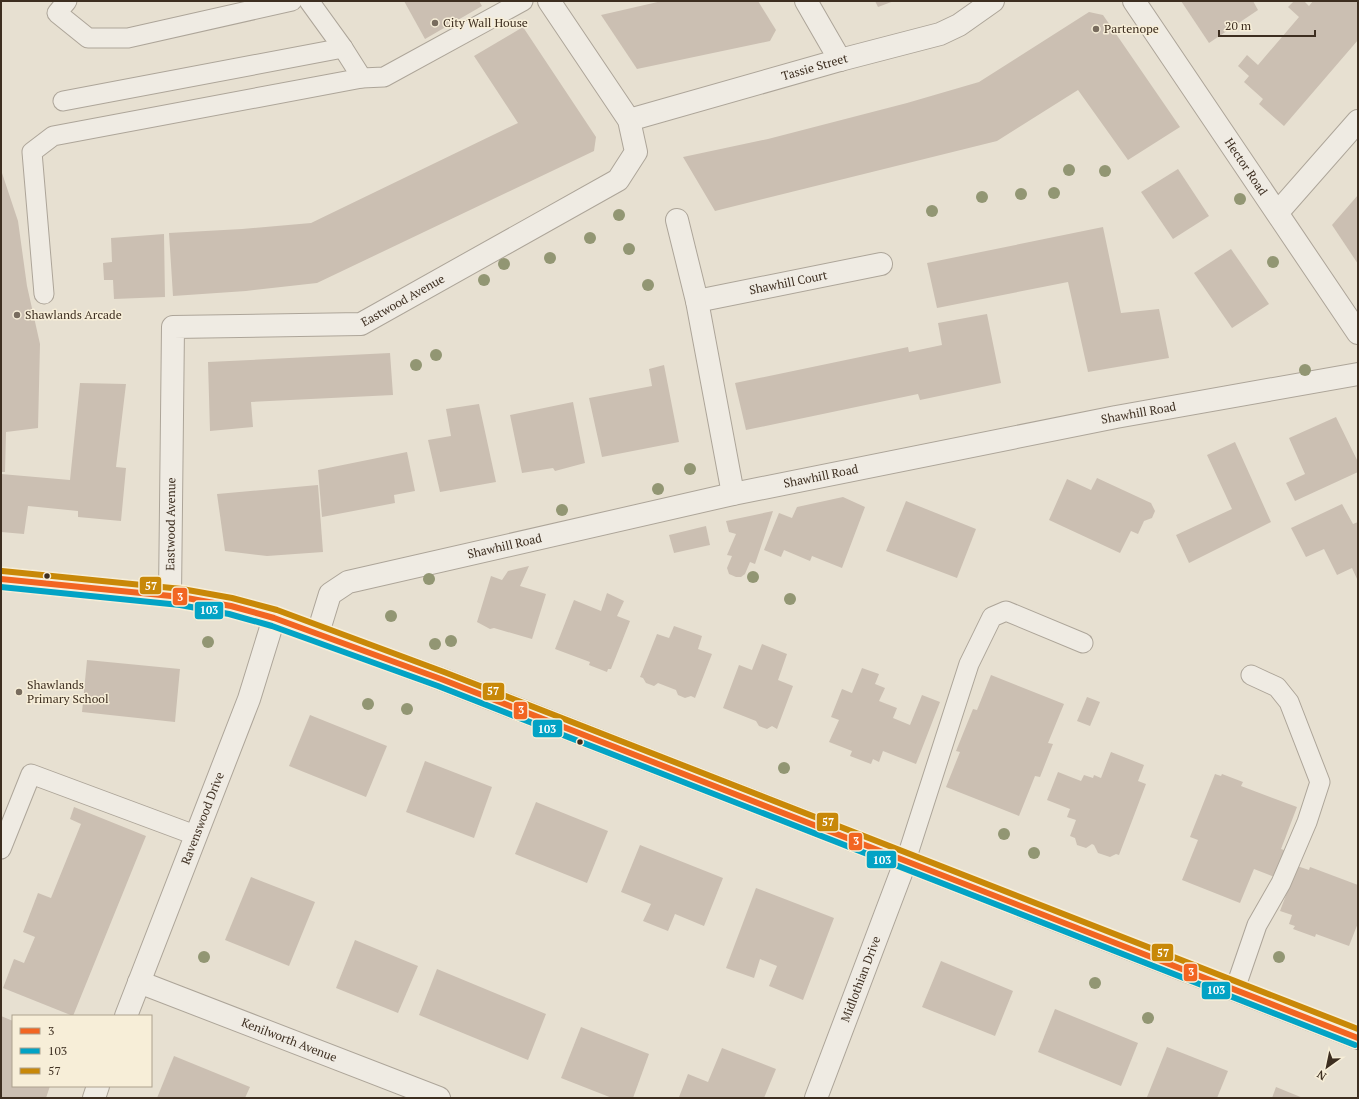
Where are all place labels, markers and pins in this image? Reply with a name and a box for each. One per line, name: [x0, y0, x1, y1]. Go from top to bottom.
place label: City Wall House: [443, 15, 528, 30]
marker: City Wall House: [430, 18, 440, 28]
place label: Partenope: [1104, 21, 1159, 36]
marker: Partenope: [1091, 24, 1101, 34]
place label: Shawlands Arcade: [25, 307, 122, 322]
marker: Shawlands Arcade: [12, 310, 22, 320]
unlabelled marker: [42, 571, 52, 581]
place label: Shawlands Primary School: [27, 677, 109, 706]
marker: Shawlands Primary School: [14, 687, 24, 697]
unlabelled marker: [575, 737, 585, 747]

